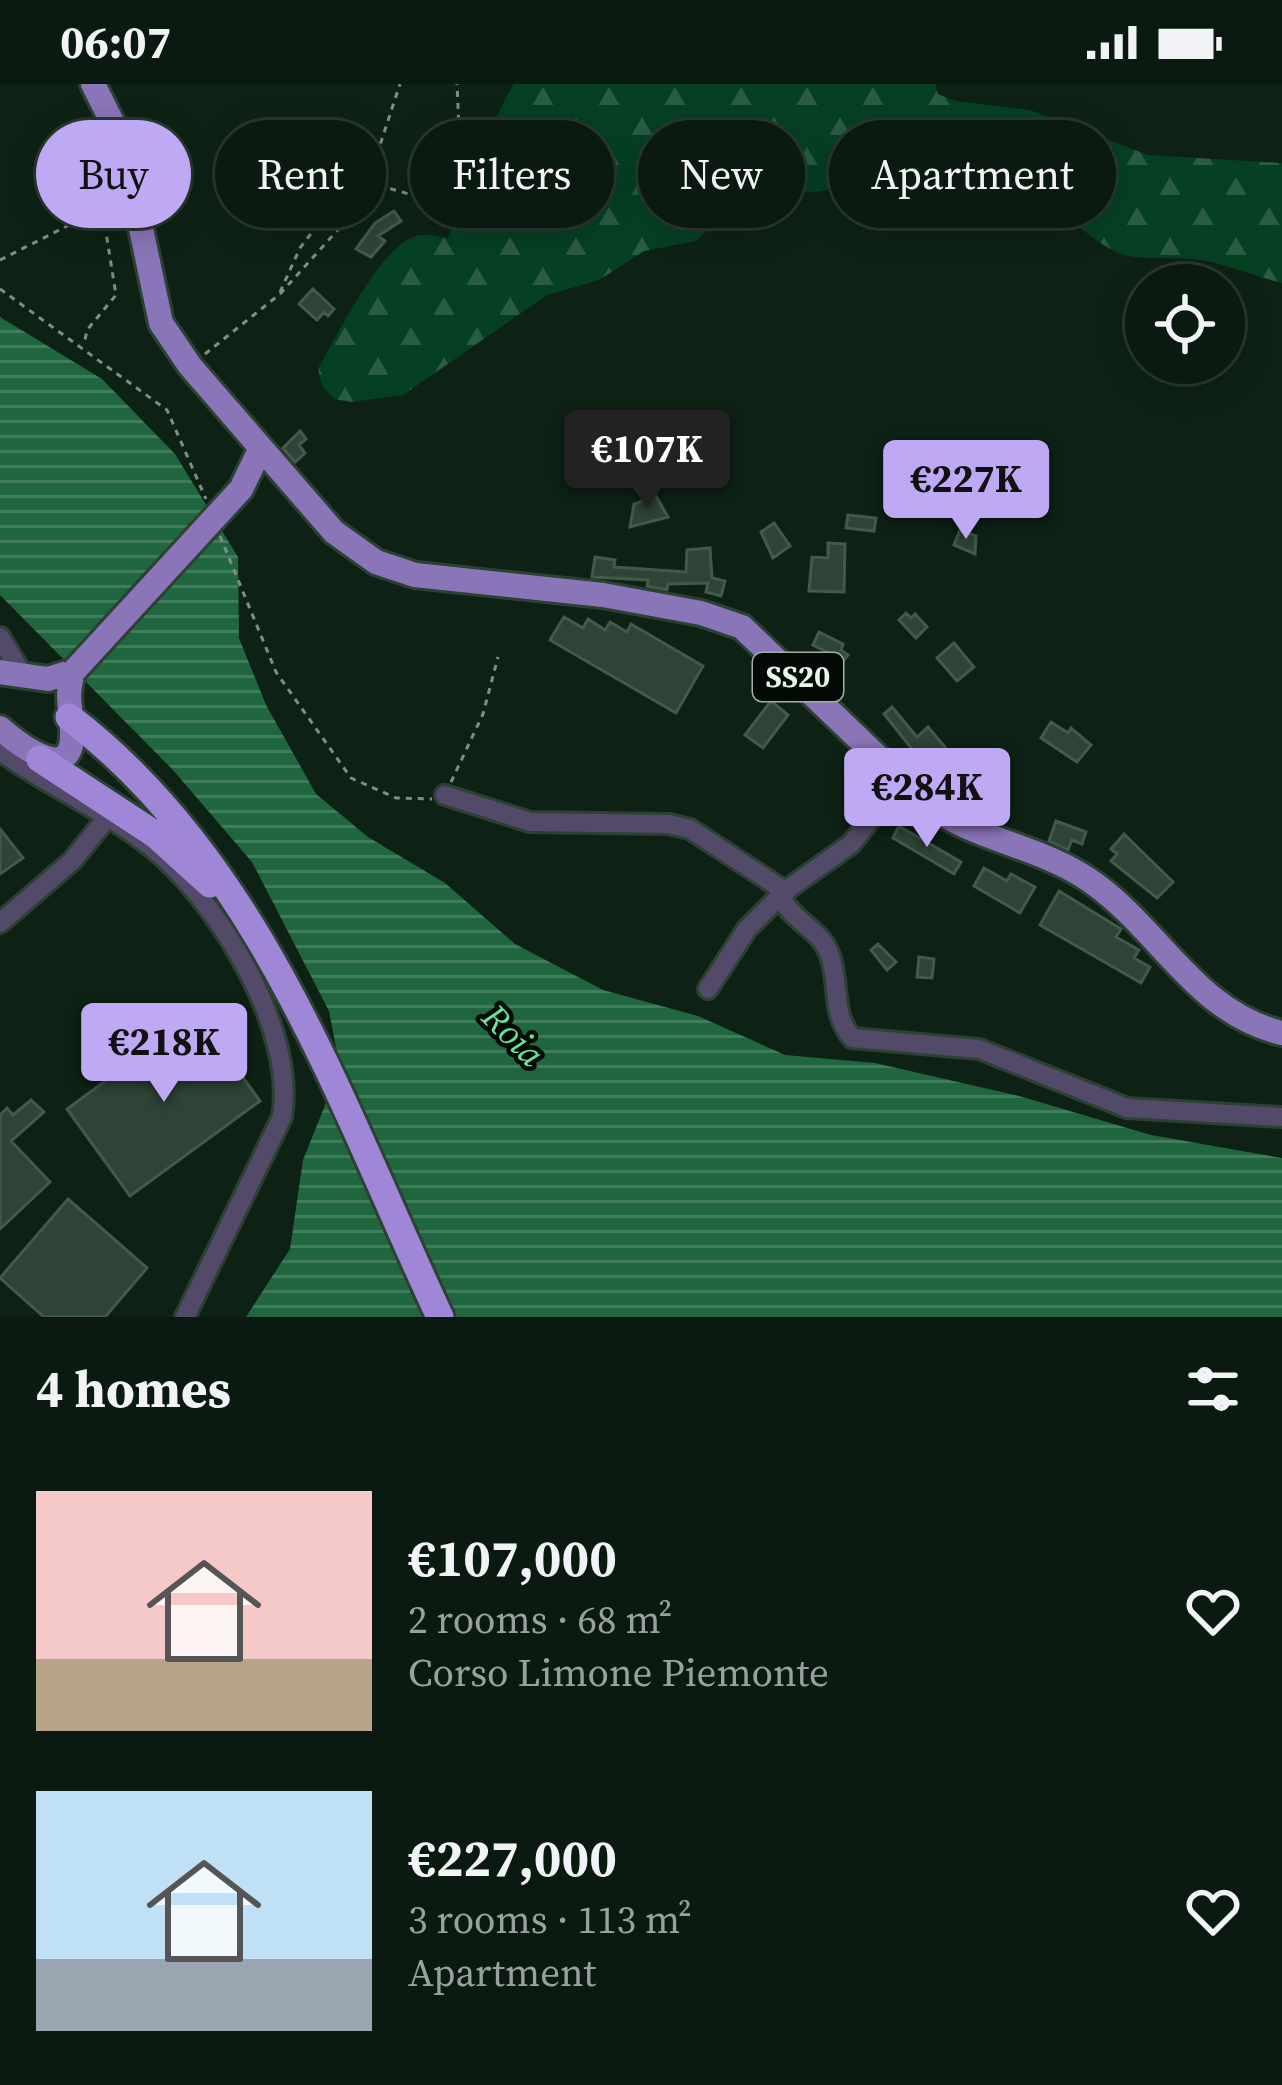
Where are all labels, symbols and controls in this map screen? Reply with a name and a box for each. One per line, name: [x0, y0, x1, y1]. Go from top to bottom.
text: 06:07: [60, 11, 171, 73]
chip: Buy: [36, 120, 191, 228]
chip: Rent: [215, 120, 386, 228]
chip: Filters: [410, 120, 614, 228]
chip: New: [638, 120, 805, 228]
chip: Apartment: [829, 120, 1116, 228]
map controls: [1125, 264, 1245, 384]
button: locate: [1125, 264, 1245, 384]
pin: €107K: [563, 410, 731, 512]
text: €107K: [591, 422, 703, 475]
pin: €227K: [882, 440, 1050, 542]
text: €227K: [910, 452, 1022, 505]
road number: SS20: [753, 653, 843, 701]
pin: €284K: [843, 748, 1011, 850]
text: €284K: [871, 760, 983, 813]
water label: Roia: [471, 992, 556, 1078]
pin: €218K: [80, 1003, 248, 1105]
text: €218K: [108, 1015, 220, 1068]
text: 4 homes: [36, 1354, 231, 1424]
icon: filters: [1180, 1356, 1246, 1422]
text: €107,000: [408, 1523, 617, 1593]
icon: home: [132, 1539, 276, 1683]
icon: heart: [1180, 1578, 1246, 1644]
text: 2 rooms · 68 m²: [408, 1593, 672, 1646]
text: Corso Limone Piemonte: [408, 1646, 829, 1699]
text: €227,000: [408, 1823, 617, 1893]
icon: home: [132, 1839, 276, 1983]
icon: heart: [1180, 1878, 1246, 1944]
text: 3 rooms · 113 m²: [408, 1893, 692, 1946]
text: Apartment: [408, 1946, 596, 1999]

